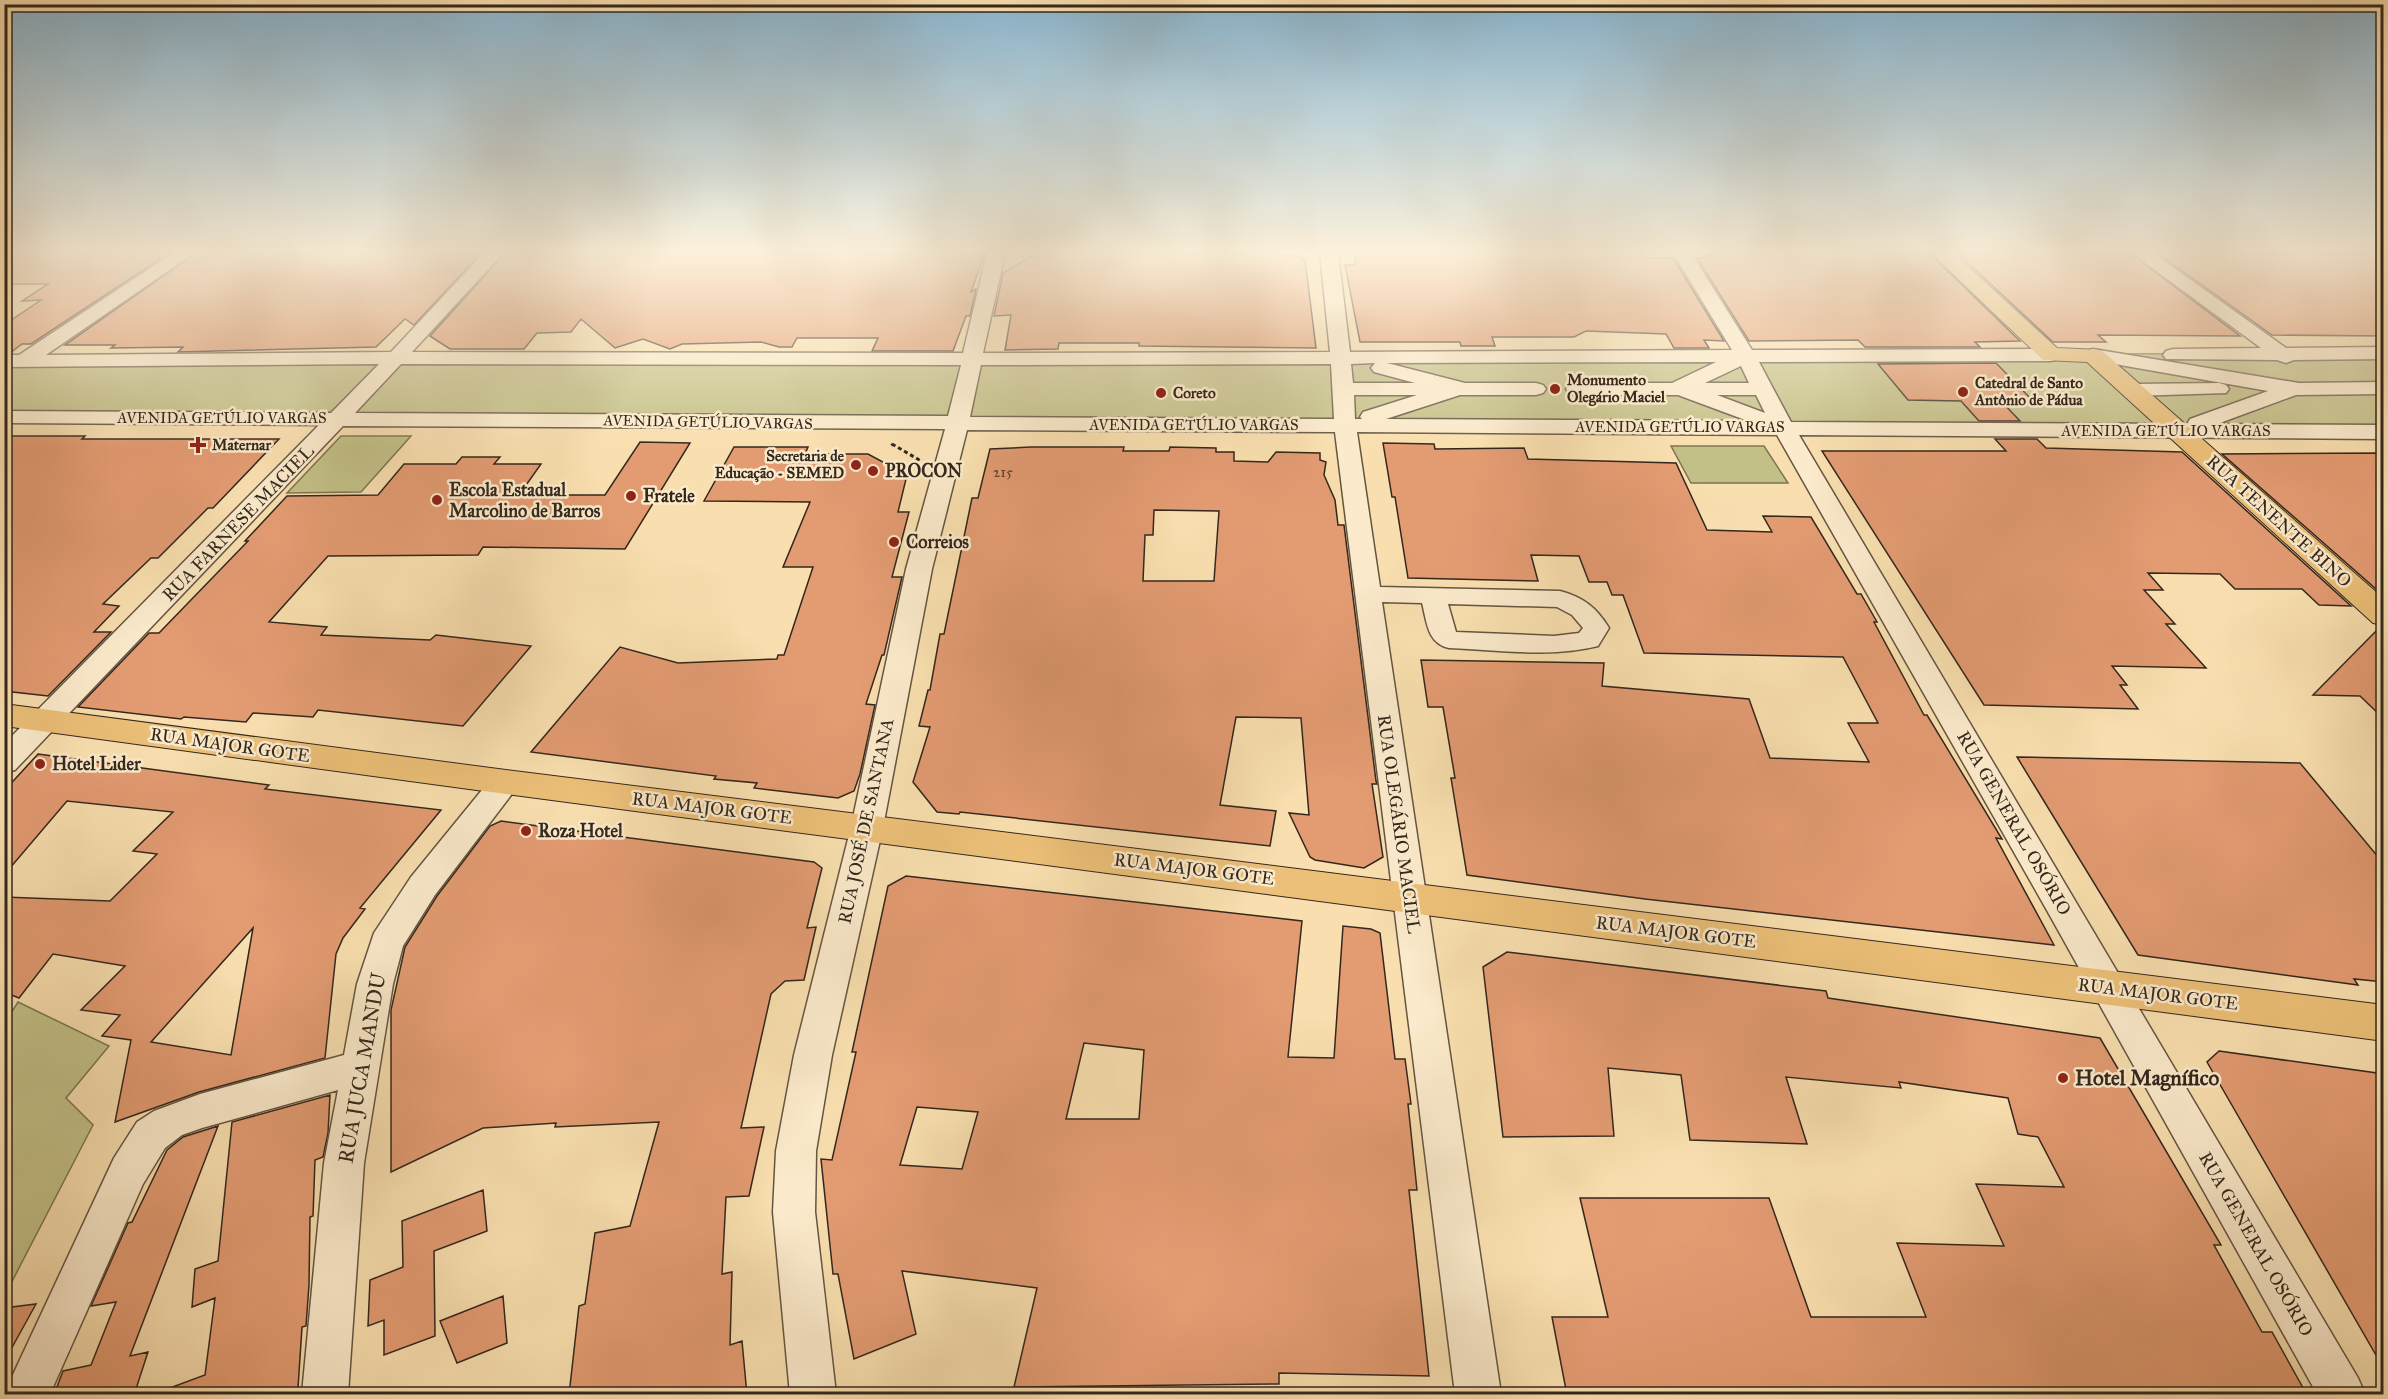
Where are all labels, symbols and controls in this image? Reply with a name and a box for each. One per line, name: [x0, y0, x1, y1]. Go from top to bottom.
place label: Monumento Olegário Maciel: [1567, 371, 1666, 407]
place label: Catedral de Santo Antônio de Pádua: [1974, 374, 2083, 409]
marker: Monumento Olegário Maciel: [1548, 382, 1562, 396]
place label: Coreto: [1173, 384, 1216, 402]
marker: Catedral de Santo Antônio de Pádua: [1956, 385, 1970, 399]
marker: Coreto: [1154, 386, 1168, 400]
street label: AVENIDA GETÚLIO VARGAS: [116, 408, 327, 427]
street label: AVENIDA GETÚLIO VARGAS: [602, 410, 813, 433]
street label: AVENIDA GETÚLIO VARGAS: [1088, 415, 1299, 434]
street label: AVENIDA GETÚLIO VARGAS: [1574, 417, 1785, 436]
street label: AVENIDA GETÚLIO VARGAS: [2060, 421, 2271, 440]
marker: Maternar: [189, 436, 207, 454]
place label: Maternar: [212, 436, 271, 454]
street label: RUA FARNESE MACIEL: [157, 440, 319, 606]
place label: Secretaria de Educação - SEMED: [715, 447, 845, 483]
street label: RUA TENENTE BINO: [2202, 450, 2356, 592]
marker: Secretaria de Educação - SEMED: [849, 458, 863, 472]
place label: PROCON: [885, 460, 963, 482]
house number: 215: [993, 463, 1013, 481]
marker: PROCON: [866, 464, 880, 478]
place label: Escola Estadual Marcolino de Barros: [449, 479, 601, 522]
place label: Fratele: [643, 485, 695, 507]
marker: Fratele: [624, 489, 638, 503]
marker: Escola Estadual Marcolino de Barros: [430, 493, 444, 507]
place label: Correios: [906, 531, 969, 553]
marker: Correios: [887, 535, 901, 549]
street label: RUA OLEGÁRIO MACIEL: [1373, 713, 1427, 936]
street label: RUA JOSÉ DE SANTANA: [832, 716, 900, 926]
street label: RUA MAJOR GOTE: [149, 723, 311, 768]
street label: RUA GENERAL OSÓRIO: [1952, 726, 2078, 919]
place label: Hotel Lider: [52, 753, 142, 775]
marker: Hotel Lider: [33, 757, 47, 771]
street label: RUA MAJOR GOTE: [631, 787, 793, 830]
place label: Roza Hotel: [538, 820, 624, 842]
marker: Roza Hotel: [519, 824, 533, 838]
street label: RUA MAJOR GOTE: [1113, 848, 1275, 891]
street label: RUA MAJOR GOTE: [1595, 911, 1757, 954]
street label: RUA JUCA MANDU: [332, 970, 392, 1165]
street label: RUA MAJOR GOTE: [2077, 973, 2239, 1016]
place label: Hotel Magnífico: [2075, 1065, 2219, 1091]
marker: Hotel Magnífico: [2056, 1071, 2070, 1085]
street label: RUA GENERAL OSÓRIO: [2194, 1147, 2320, 1340]

